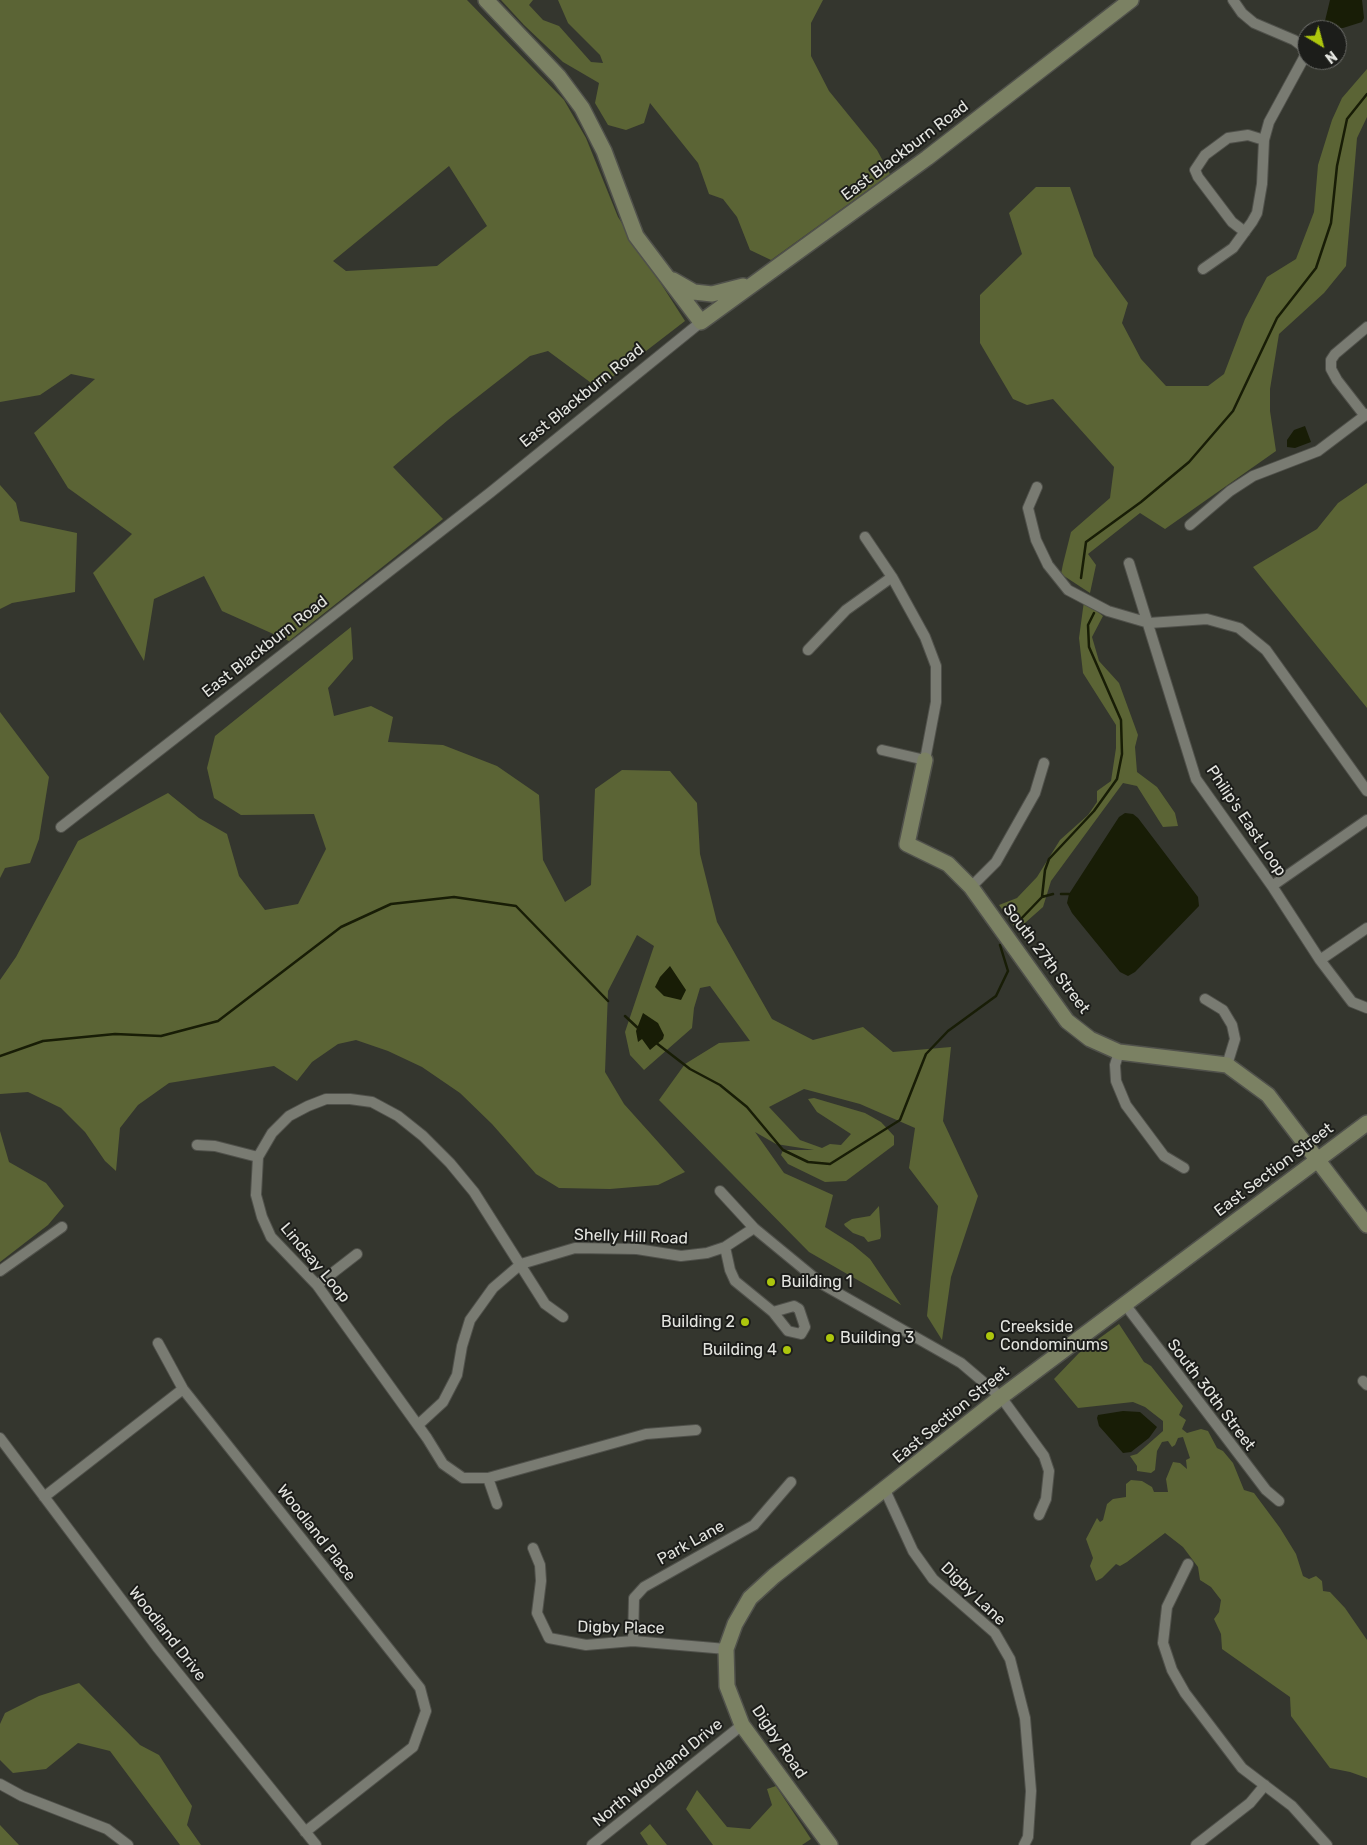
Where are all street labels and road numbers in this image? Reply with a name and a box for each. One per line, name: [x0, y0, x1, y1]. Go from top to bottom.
street label: East Blackburn Road: [838, 97, 972, 205]
street label: East Blackburn Road: [516, 340, 648, 452]
street label: East Blackburn Road: [198, 592, 332, 702]
street label: Philip's East Loop: [1202, 762, 1290, 880]
street label: South 27th Street: [998, 900, 1094, 1018]
street label: East Section Street: [1211, 1119, 1337, 1221]
street label: Lindsay Loop: [276, 1219, 354, 1307]
street label: Shelly Hill Road: [574, 1225, 688, 1249]
street label: South 30th Street: [1163, 1335, 1259, 1455]
street label: East Section Street: [889, 1362, 1013, 1468]
street label: Woodland Place: [272, 1481, 360, 1585]
street label: Park Lane: [654, 1517, 728, 1569]
street label: Digby Lane: [937, 1558, 1009, 1630]
street label: Woodland Drive: [124, 1583, 210, 1685]
street label: Digby Place: [577, 1618, 665, 1638]
street label: Digby Road: [747, 1702, 811, 1782]
street label: North Woodland Drive: [589, 1715, 727, 1831]

